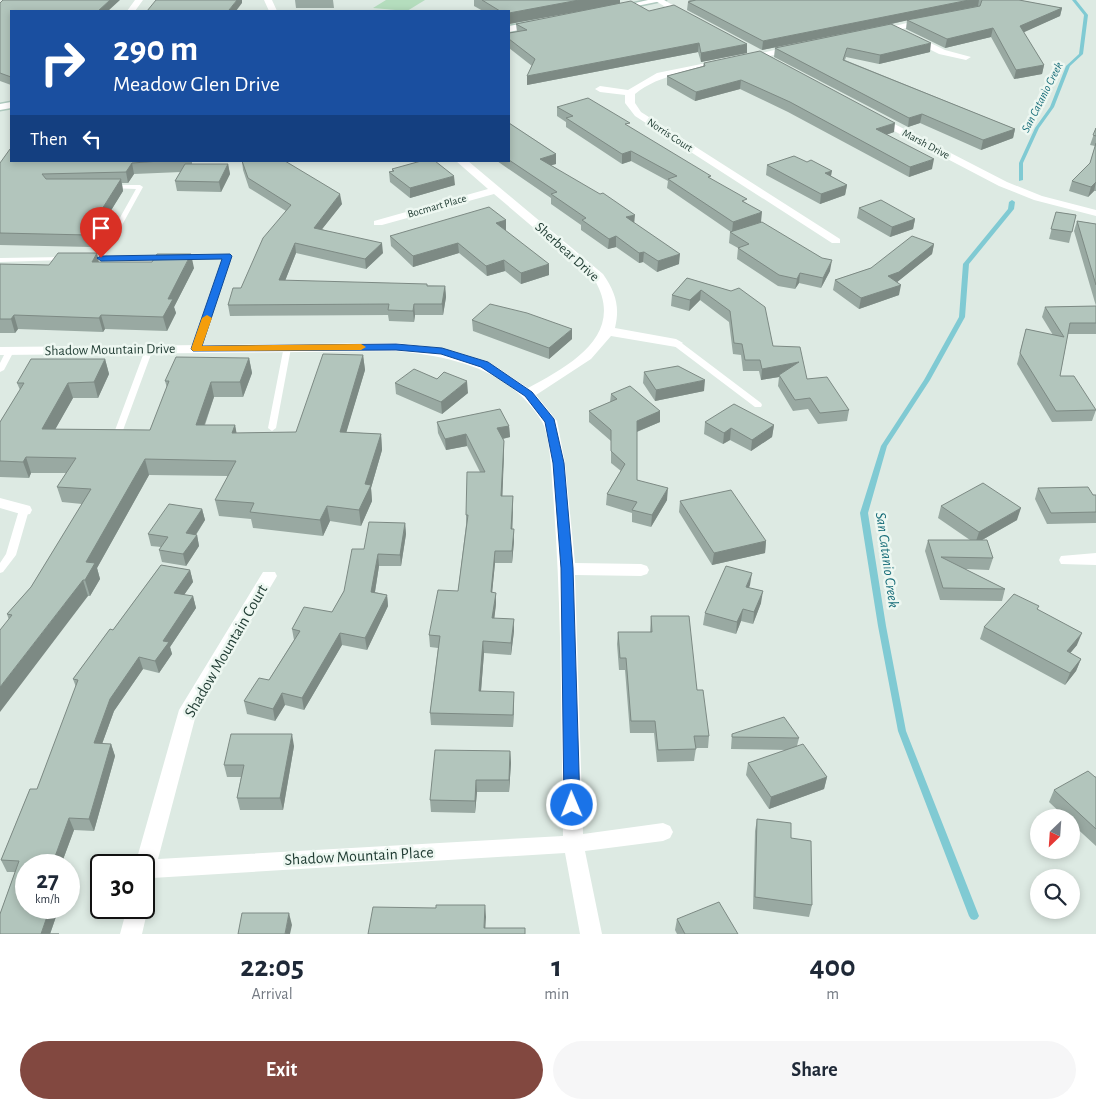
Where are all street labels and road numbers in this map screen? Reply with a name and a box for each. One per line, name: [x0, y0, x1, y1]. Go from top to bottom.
street label: Norris Court: [645, 116, 695, 154]
street label: Marsh Drive: [901, 127, 951, 161]
street label: Bocmart Place: [406, 192, 468, 220]
street label: Sherbear Drive: [532, 220, 602, 284]
street label: Shadow Mountain Drive: [45, 342, 175, 358]
street label: Shadow Mountain Court: [182, 582, 270, 720]
street label: Shadow Mountain Place: [284, 844, 434, 868]

